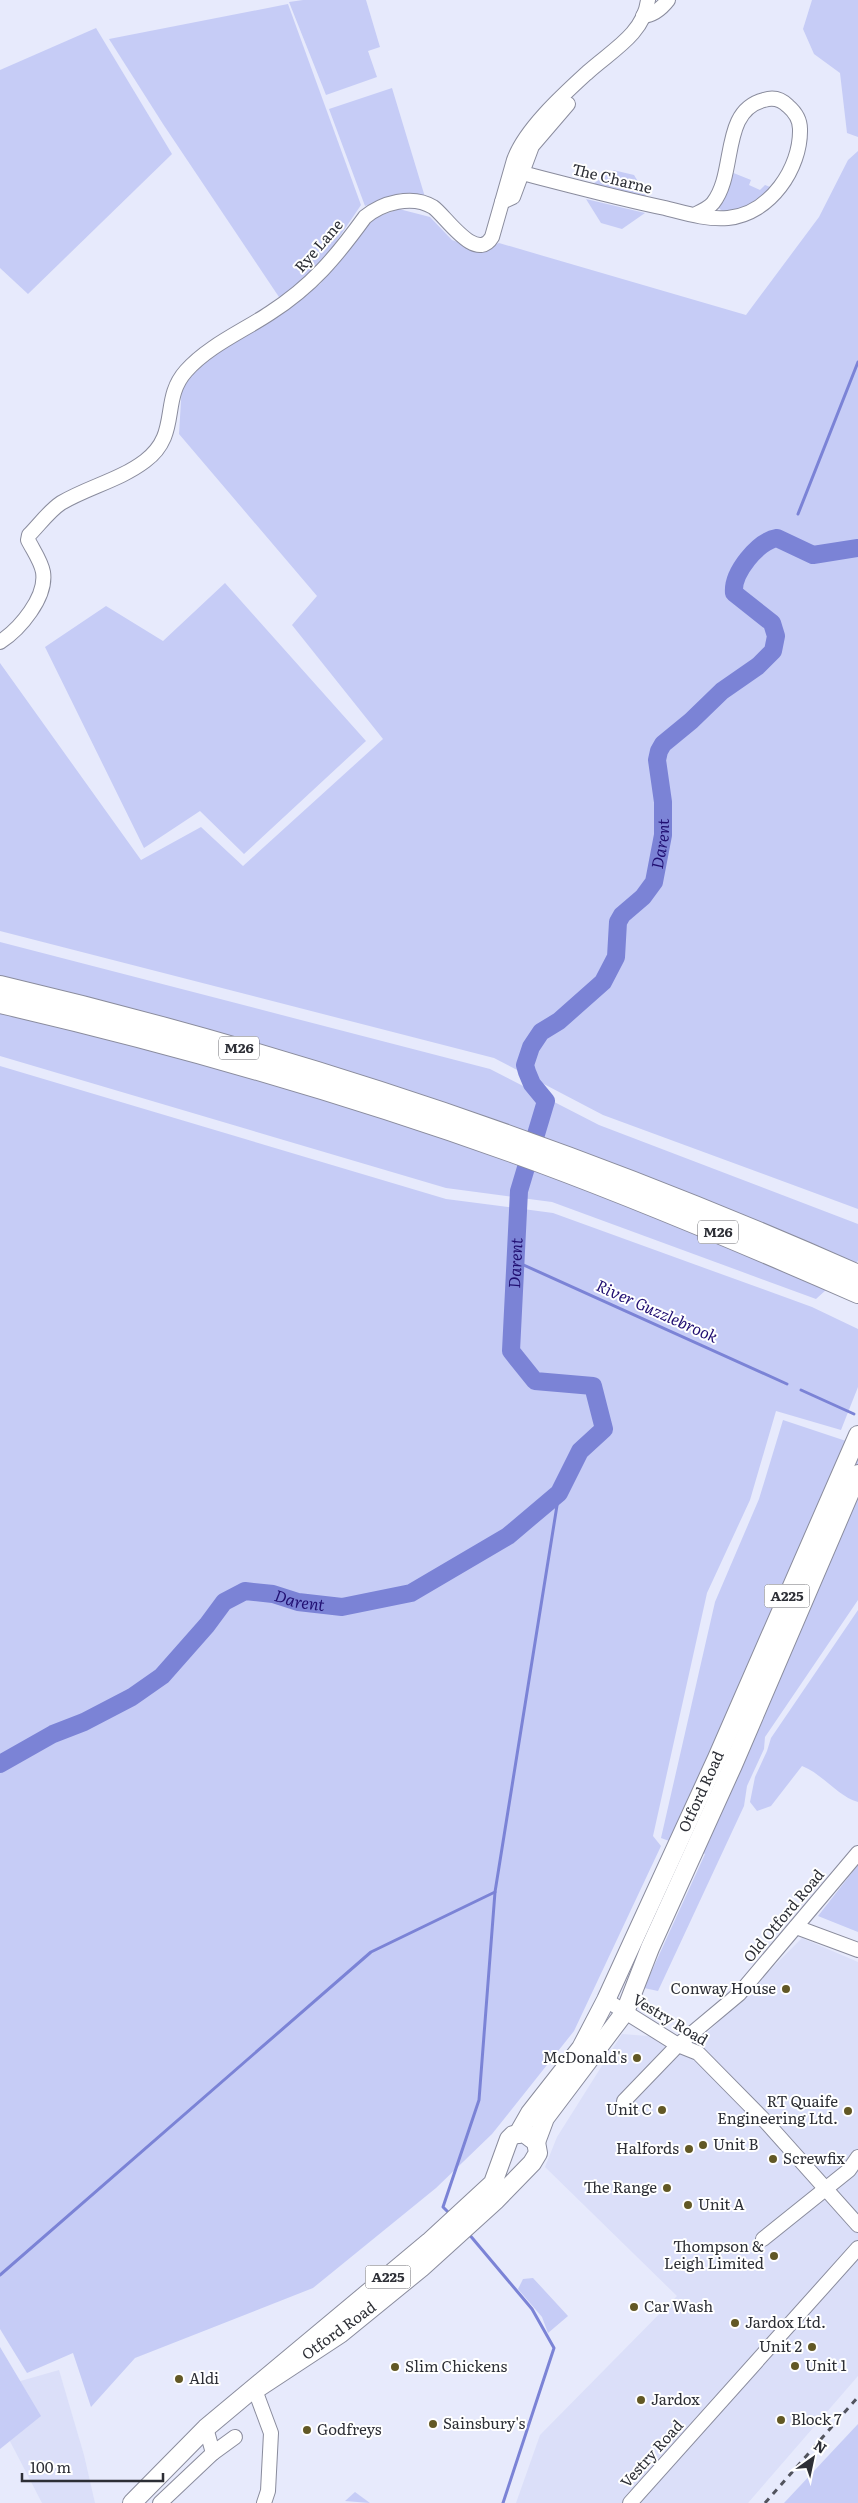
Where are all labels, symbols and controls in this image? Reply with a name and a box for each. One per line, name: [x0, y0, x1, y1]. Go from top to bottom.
street label: The Charne: [570, 156, 655, 199]
street label: Rye Lane: [288, 213, 348, 277]
water label: Darent: [644, 818, 674, 871]
road number: M26: [219, 1036, 259, 1060]
road number: M26: [698, 1220, 738, 1244]
water label: Darent: [501, 1237, 528, 1289]
water label: River Guzzlebrook: [593, 1272, 722, 1348]
water label: Darent: [272, 1582, 327, 1616]
road number: A225: [764, 1584, 810, 1608]
street label: Otford Road: [671, 1747, 729, 1836]
street label: Old Otford Road: [737, 1863, 829, 1967]
place label: Conway House: [671, 1976, 776, 1999]
marker: Conway House: [780, 1983, 792, 1995]
street label: Vestry Road: [629, 1987, 713, 2050]
place label: McDonald's: [543, 2045, 627, 2068]
marker: McDonald's: [631, 2052, 643, 2064]
place label: RT Quaife Engineering Ltd.: [717, 2089, 838, 2129]
place label: Unit C: [606, 2097, 652, 2120]
marker: Unit C: [656, 2104, 668, 2116]
marker: RT Quaife Engineering Ltd.: [842, 2105, 854, 2117]
place label: Unit B: [713, 2132, 758, 2155]
place label: Halfords: [616, 2136, 679, 2159]
marker: Unit B: [697, 2139, 709, 2151]
marker: Halfords: [683, 2143, 695, 2155]
place label: Screwfix: [783, 2146, 846, 2169]
marker: Screwfix: [767, 2153, 779, 2165]
place label: The Range: [583, 2175, 657, 2198]
marker: The Range: [661, 2182, 673, 2194]
place label: Unit A: [698, 2192, 744, 2215]
marker: Unit A: [682, 2199, 694, 2211]
place label: Thompson & Leigh Limited: [664, 2234, 764, 2274]
marker: Thompson & Leigh Limited: [768, 2250, 780, 2262]
road number: A225: [366, 2266, 410, 2288]
place label: Car Wash: [644, 2294, 713, 2317]
street label: Otford Road: [296, 2295, 380, 2365]
marker: Car Wash: [628, 2301, 640, 2313]
place label: Jardox Ltd.: [745, 2310, 826, 2333]
marker: Jardox Ltd.: [729, 2317, 741, 2329]
place label: Unit 2: [759, 2334, 802, 2357]
marker: Unit 2: [806, 2341, 818, 2353]
place label: Unit 1: [805, 2353, 847, 2376]
place label: Slim Chickens: [405, 2354, 508, 2377]
marker: Unit 1: [789, 2360, 801, 2372]
marker: Slim Chickens: [389, 2361, 401, 2373]
place label: Aldi: [189, 2366, 219, 2389]
marker: Aldi: [173, 2373, 185, 2385]
place label: Jardox: [651, 2387, 700, 2410]
marker: Jardox: [635, 2394, 647, 2406]
place label: Block 7: [791, 2407, 842, 2430]
place label: Sainsbury's: [443, 2411, 526, 2434]
street label: Vestry Road: [614, 2414, 688, 2492]
marker: Block 7: [775, 2414, 787, 2426]
place label: Godfreys: [317, 2417, 382, 2440]
marker: Sainsbury's: [427, 2418, 439, 2430]
marker: Godfreys: [301, 2424, 313, 2436]
north arrow: [788, 2433, 838, 2483]
text: N: [810, 2435, 831, 2458]
scale bar: [22, 2450, 164, 2482]
text: 100 m: [30, 2455, 71, 2478]

